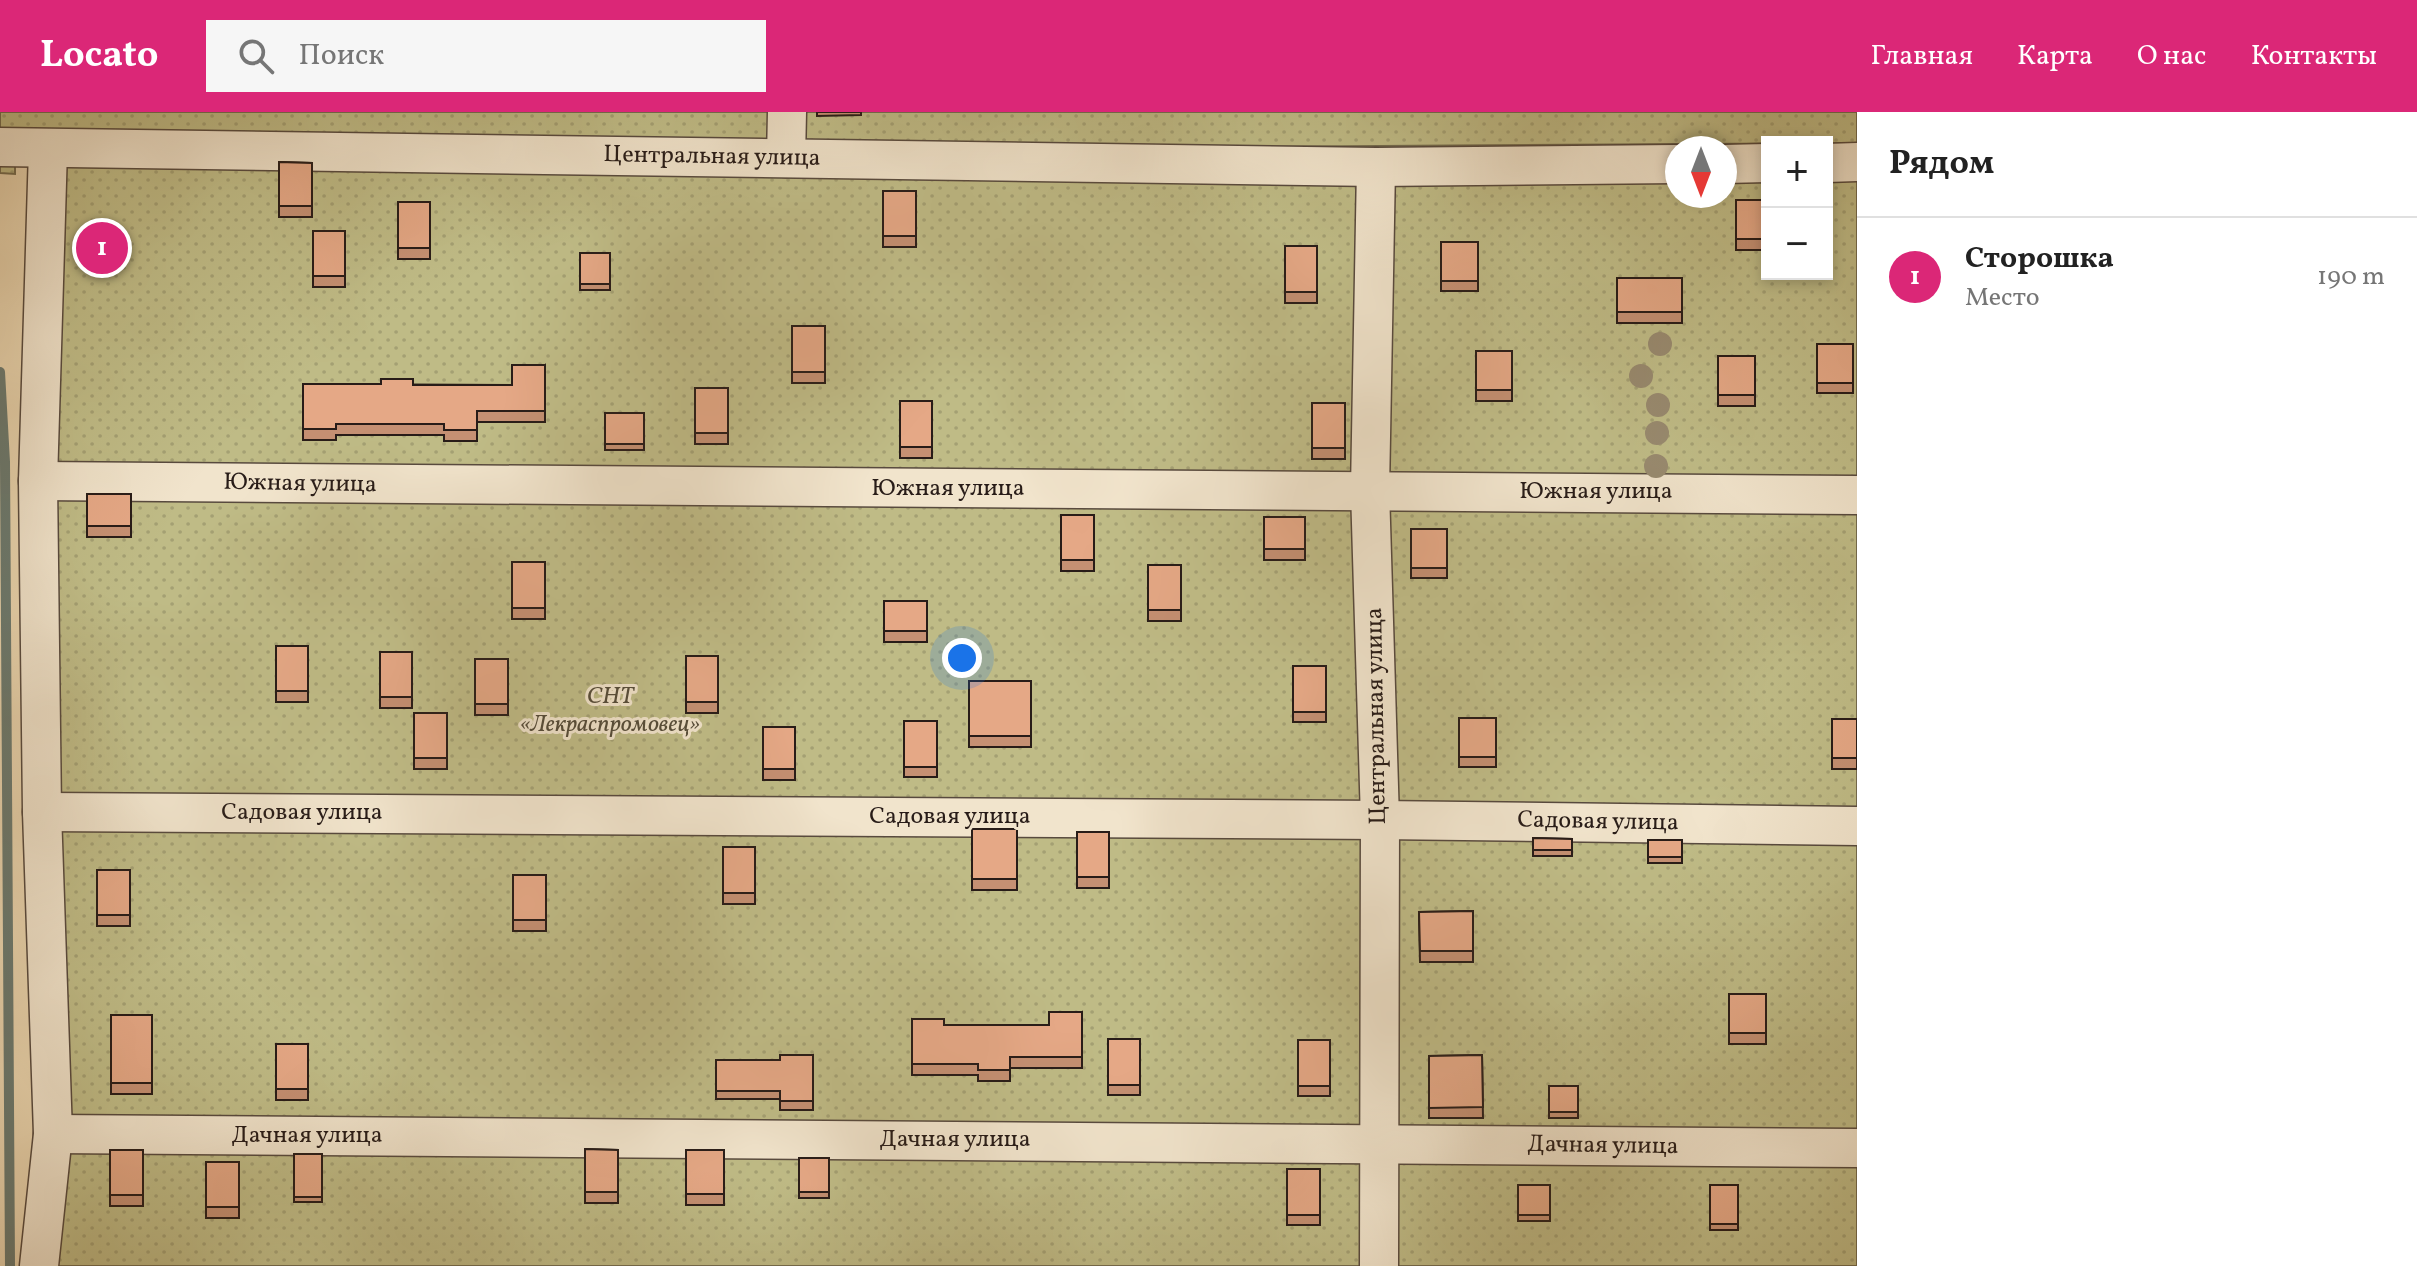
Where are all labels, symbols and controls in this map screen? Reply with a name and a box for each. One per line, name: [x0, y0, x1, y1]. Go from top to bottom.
search box: [206, 20, 766, 92]
text: Locato: [40, 30, 158, 83]
icon: search: [234, 34, 278, 78]
text: Поиск: [298, 35, 384, 77]
text: Главная: [1871, 37, 1973, 76]
text: Карта: [2017, 37, 2093, 76]
text: О нас: [2137, 37, 2207, 76]
text: Контакты: [2251, 37, 2377, 76]
north arrow: [1665, 136, 1737, 208]
map controls: [1761, 136, 1833, 280]
button: +: [1761, 136, 1833, 208]
street label: Центральная улица: [603, 138, 821, 176]
text: Рядом: [1889, 141, 1994, 188]
button: −: [1761, 208, 1833, 280]
pin: 1: [76, 218, 128, 278]
text: Сторошка: [1965, 238, 2114, 280]
text: 1: [1910, 259, 1920, 295]
text: 190 m: [2317, 259, 2385, 295]
text: Место: [1965, 280, 2040, 316]
street label: Южная улица: [223, 466, 377, 502]
street label: Южная улица: [871, 472, 1025, 506]
street label: Южная улица: [1519, 475, 1673, 509]
street label: Центральная улица: [1358, 607, 1396, 825]
your location: [942, 638, 982, 678]
park label: СНТ «Лекраспромовец»: [520, 680, 700, 742]
street label: Садовая улица: [221, 796, 383, 830]
street label: Садовая улица: [869, 800, 1031, 834]
street label: Садовая улица: [1517, 804, 1679, 840]
street label: Дачная улица: [231, 1119, 383, 1153]
street label: Дачная улица: [879, 1123, 1031, 1157]
street label: Дачная улица: [1527, 1128, 1679, 1164]

